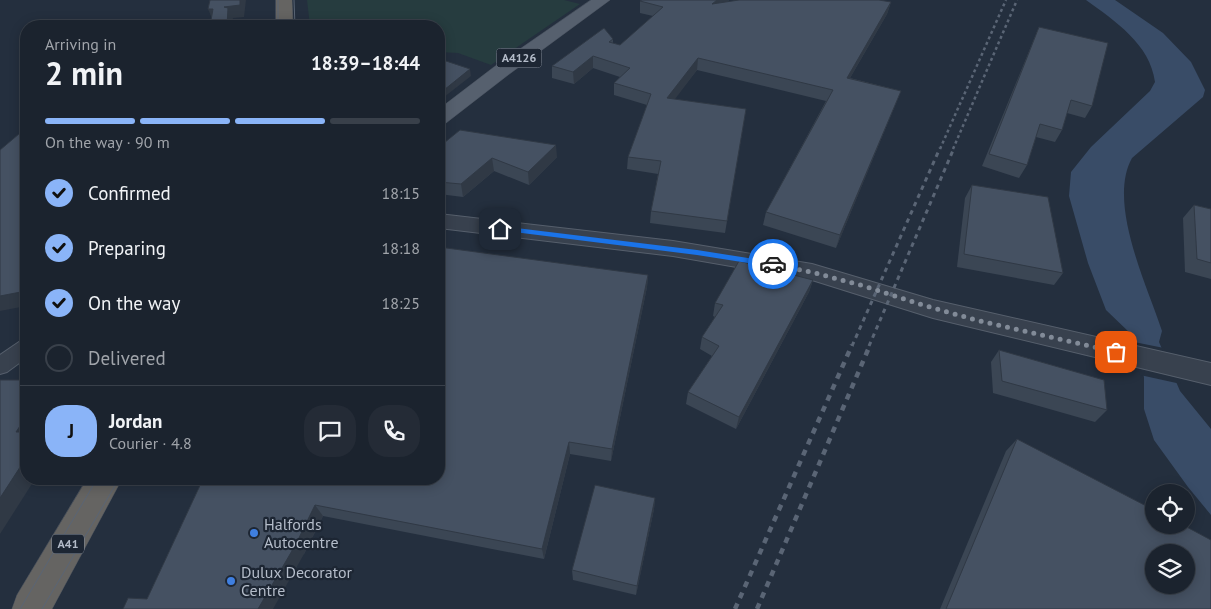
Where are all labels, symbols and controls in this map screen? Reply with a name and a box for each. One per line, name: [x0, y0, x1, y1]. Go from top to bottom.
text: Arriving in: [45, 34, 116, 54]
road number: A4126: [496, 48, 542, 68]
text: 18:39–18:44: [311, 51, 420, 75]
text: 2 min: [45, 52, 123, 94]
text: On the way · 90 m: [45, 132, 170, 152]
icon: check: [45, 179, 73, 207]
text: Confirmed: [88, 181, 171, 205]
text: 18:15: [382, 183, 420, 203]
pin: [479, 208, 521, 250]
icon: home: [486, 215, 514, 243]
icon: check: [45, 234, 73, 262]
text: Preparing: [88, 236, 166, 260]
text: 18:18: [382, 238, 420, 258]
courier: [748, 239, 798, 289]
icon: car: [759, 250, 787, 278]
icon: check: [45, 289, 73, 317]
text: On the way: [88, 291, 180, 315]
text: 18:25: [382, 293, 420, 313]
pin: [1095, 331, 1137, 373]
icon: bag: [1102, 338, 1130, 366]
text: Delivered: [88, 346, 166, 370]
button: chat: [304, 405, 356, 457]
button: phone: [368, 405, 420, 457]
text: Jordan: [109, 409, 162, 433]
text: J: [68, 419, 74, 443]
text: Courier · 4.8: [109, 433, 192, 453]
map controls: [1145, 484, 1195, 594]
button: locate: [1145, 484, 1195, 534]
place label: Halfords Autocentre: [264, 514, 339, 552]
marker: Halfords Autocentre: [248, 527, 260, 539]
road number: A41: [52, 534, 84, 554]
button: layers: [1145, 544, 1195, 594]
place label: Dulux Decorator Centre: [241, 562, 352, 600]
marker: Dulux Decorator Centre: [225, 575, 237, 587]

